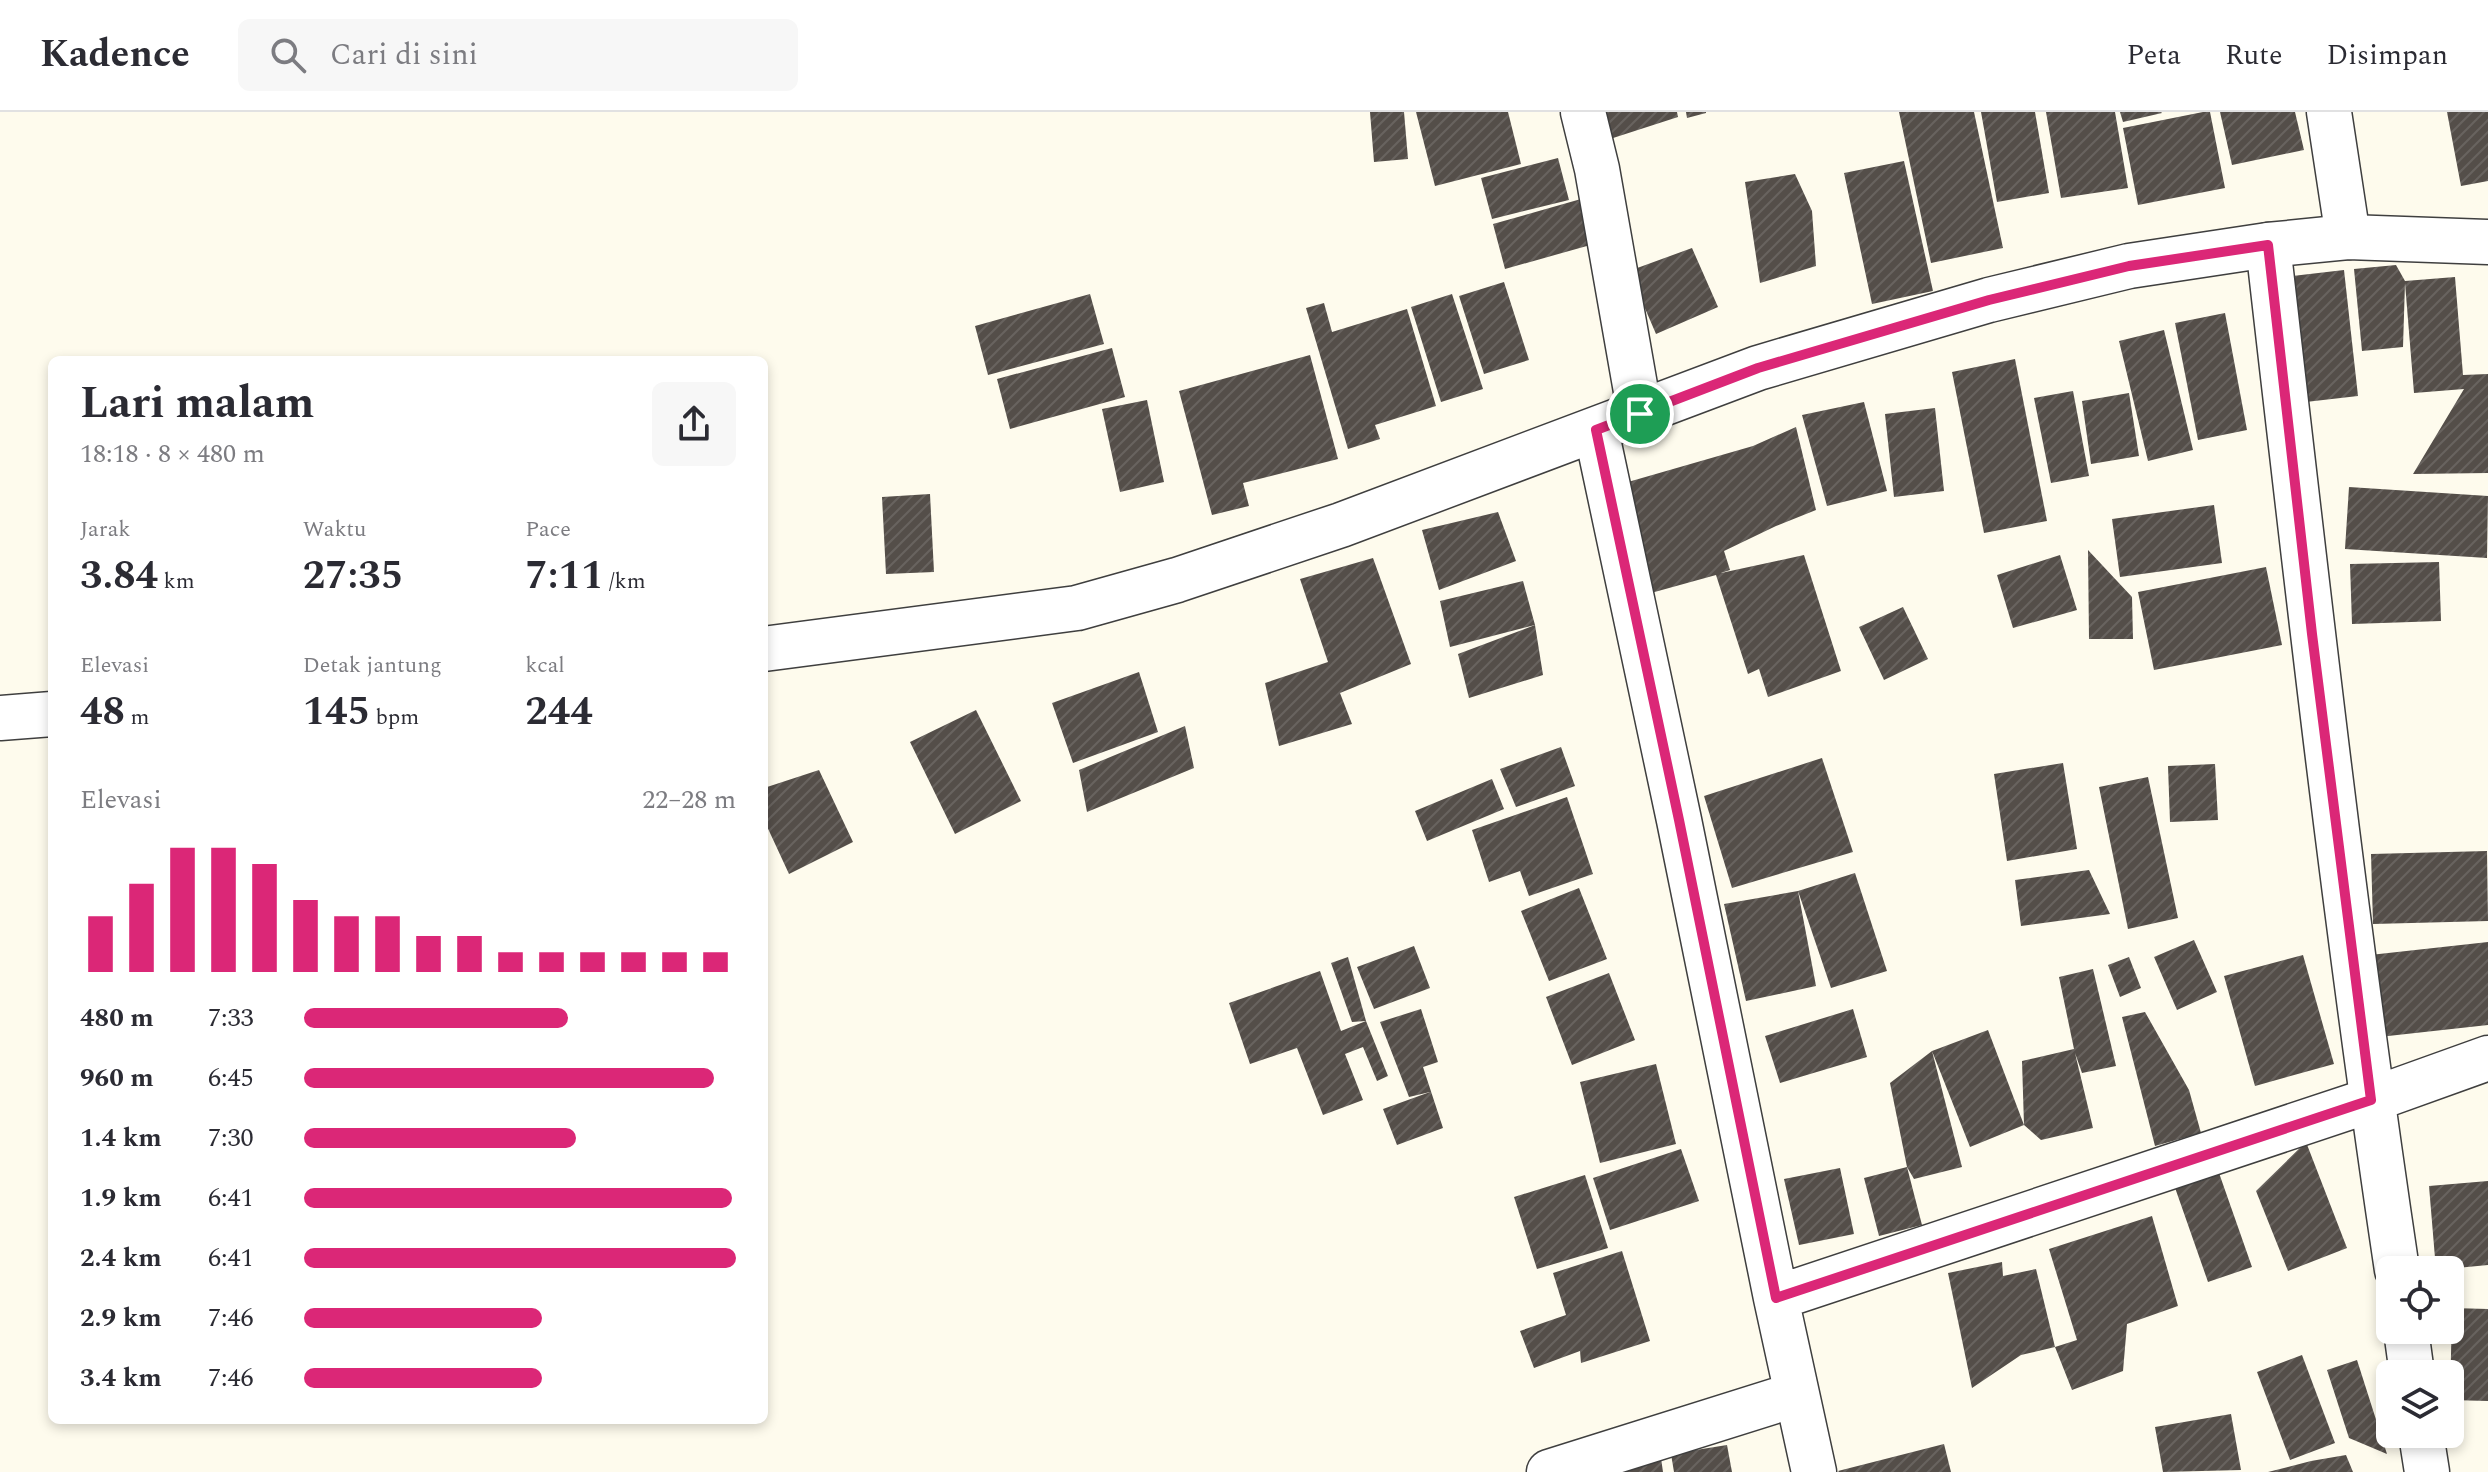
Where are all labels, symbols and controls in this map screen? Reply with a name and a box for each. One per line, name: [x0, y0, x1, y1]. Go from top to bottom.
search box: [238, 19, 798, 91]
text: Kadence: [40, 26, 190, 84]
text: Cari di sini: [330, 32, 478, 78]
icon: search: [266, 33, 310, 77]
text: Peta: [2126, 34, 2181, 77]
text: Rute: [2225, 34, 2283, 77]
text: Disimpan: [2327, 34, 2448, 77]
text: Lari malam: [80, 370, 314, 437]
pin: [1606, 380, 1674, 448]
button: share: [652, 382, 736, 466]
icon: arrive: [1618, 392, 1662, 436]
text: 18:18 · 8 × 480 m: [80, 434, 265, 474]
text: Jarak: [80, 513, 131, 546]
text: Waktu: [303, 513, 366, 546]
text: Pace: [525, 513, 571, 546]
text: 3.84: [80, 546, 158, 607]
text: 27:35: [303, 546, 403, 607]
text: 7:11: [525, 546, 603, 607]
text: km: [158, 565, 195, 598]
text: /km: [603, 565, 646, 598]
text: Elevasi: [80, 649, 149, 682]
text: Detak jantung: [303, 649, 442, 682]
text: kcal: [525, 649, 565, 682]
text: 48: [80, 682, 125, 743]
text: 145: [303, 682, 370, 743]
text: 244: [525, 682, 593, 743]
text: m: [125, 701, 149, 734]
text: bpm: [370, 701, 419, 734]
text: Elevasi: [80, 780, 162, 820]
text: 22–28 m: [642, 780, 736, 820]
text: 480 m: [80, 998, 154, 1038]
text: 7:33: [208, 998, 254, 1038]
text: 960 m: [80, 1058, 154, 1098]
text: 6:45: [208, 1058, 254, 1098]
text: 1.4 km: [80, 1118, 162, 1158]
text: 7:30: [208, 1118, 254, 1158]
text: 1.9 km: [80, 1178, 162, 1218]
text: 6:41: [208, 1178, 254, 1218]
text: 2.4 km: [80, 1238, 162, 1278]
text: 6:41: [208, 1238, 254, 1278]
map controls: [2376, 1256, 2464, 1448]
button: locate: [2376, 1256, 2464, 1344]
text: 2.9 km: [80, 1298, 162, 1338]
text: 7:46: [208, 1298, 254, 1338]
text: 3.4 km: [80, 1358, 162, 1398]
text: 7:46: [208, 1358, 254, 1398]
button: layers: [2376, 1360, 2464, 1448]

